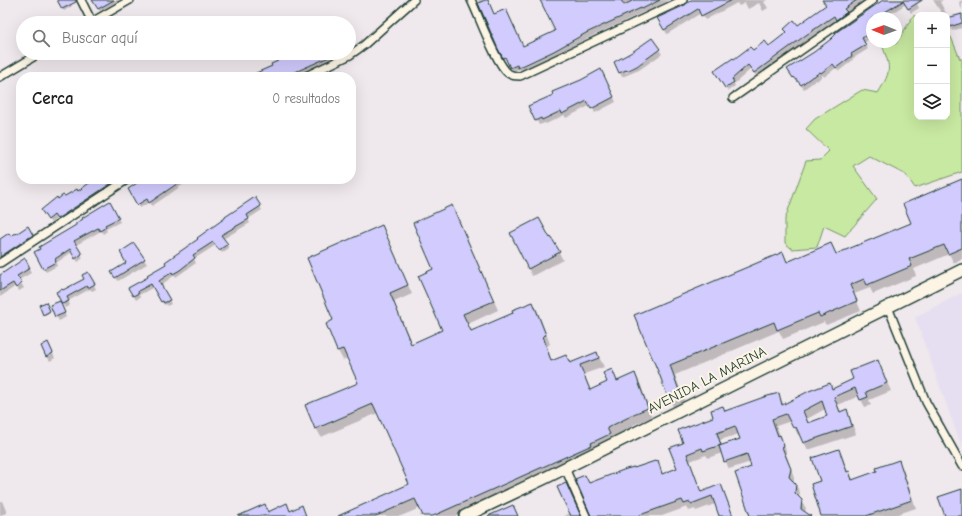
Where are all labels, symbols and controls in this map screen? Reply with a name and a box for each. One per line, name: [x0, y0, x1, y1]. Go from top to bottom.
north arrow: [866, 12, 902, 48]
map controls: [914, 12, 950, 120]
button: +: [914, 12, 950, 48]
search box: [16, 16, 356, 60]
icon: search: [30, 27, 52, 49]
text: Buscar aquí: [62, 29, 138, 47]
button: −: [914, 48, 950, 84]
button: layers: [914, 84, 950, 120]
text: Cerca: [32, 89, 74, 108]
text: 0 resultados: [272, 91, 340, 106]
street label: AVENIDA LA MARINA: [645, 343, 769, 417]

